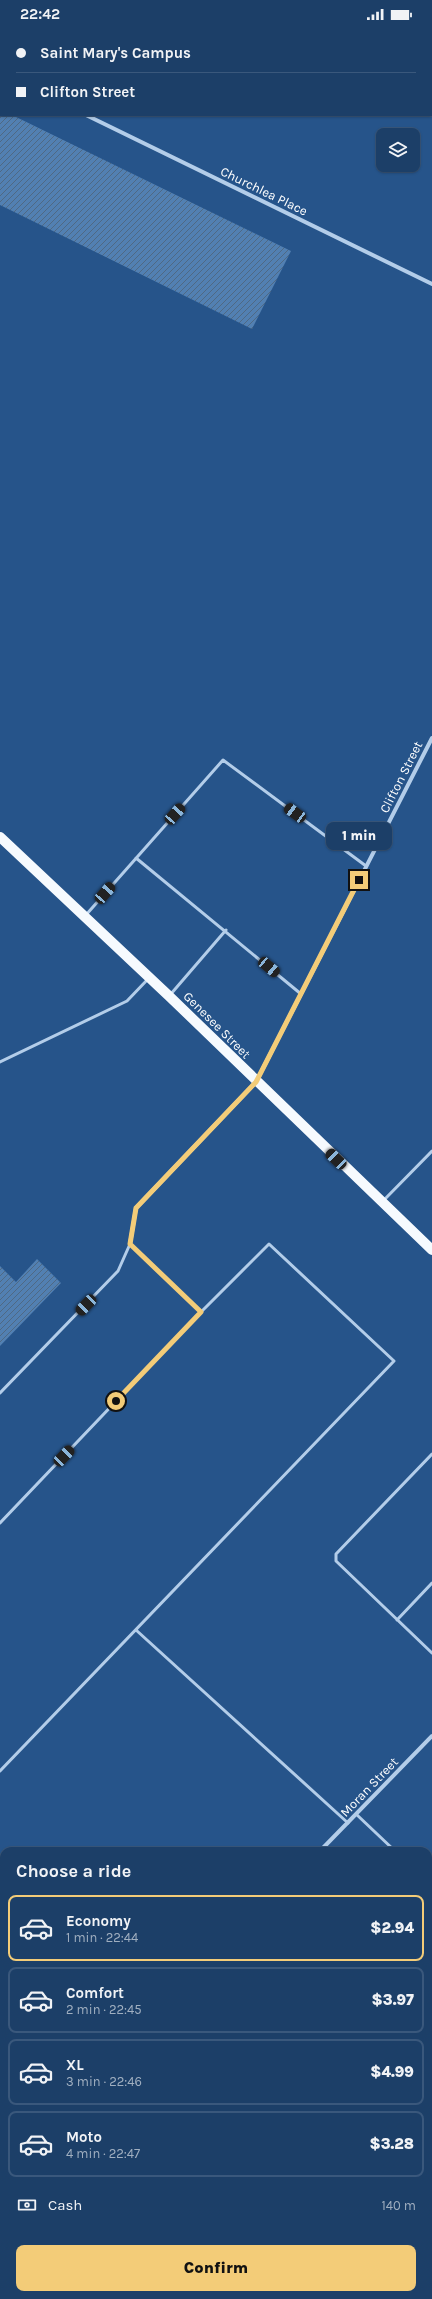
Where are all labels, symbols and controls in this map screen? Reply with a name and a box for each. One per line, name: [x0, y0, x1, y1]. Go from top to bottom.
text: 22:42: [20, 5, 60, 23]
text: Saint Mary's Campus: [40, 44, 191, 62]
text: Clifton Street: [40, 83, 135, 101]
map controls: [376, 128, 420, 172]
button: layers: [376, 128, 420, 172]
street label: Churchlea Place: [218, 163, 310, 219]
street label: Clifton Street: [376, 739, 426, 815]
car: [163, 801, 187, 827]
car: [282, 801, 308, 825]
callout: 1 min: [326, 822, 392, 850]
text: 1 min: [342, 828, 376, 843]
route end: [350, 871, 368, 889]
car: [93, 880, 117, 906]
car: [256, 955, 282, 979]
street label: Genesee Street: [180, 988, 254, 1062]
car: [323, 1146, 349, 1172]
car: [73, 1292, 99, 1318]
route start: [107, 1392, 125, 1410]
car: [51, 1443, 77, 1469]
street label: Moran Street: [337, 1754, 401, 1820]
text: Choose a ride: [16, 1860, 131, 1882]
icon: car: [18, 1910, 54, 1946]
text: Economy: [66, 1912, 131, 1930]
text: $2.94: [370, 1919, 414, 1937]
text: 1 min · 22:44: [66, 1930, 138, 1945]
icon: car: [18, 1982, 54, 2018]
text: Comfort: [66, 1984, 124, 2002]
text: $3.97: [372, 1991, 414, 2009]
text: 2 min · 22:45: [66, 2002, 142, 2017]
icon: car: [18, 2054, 54, 2090]
text: XL: [66, 2056, 84, 2074]
text: $4.99: [370, 2063, 414, 2081]
text: 3 min · 22:46: [66, 2074, 142, 2089]
icon: car: [18, 2126, 54, 2162]
text: Moto: [66, 2128, 102, 2146]
text: $3.28: [369, 2135, 414, 2153]
text: 4 min · 22:47: [66, 2146, 140, 2161]
icon: cash: [16, 2194, 38, 2216]
text: Cash: [48, 2196, 82, 2214]
text: 140 m: [381, 2198, 416, 2213]
button: Confirm: [16, 2245, 416, 2291]

